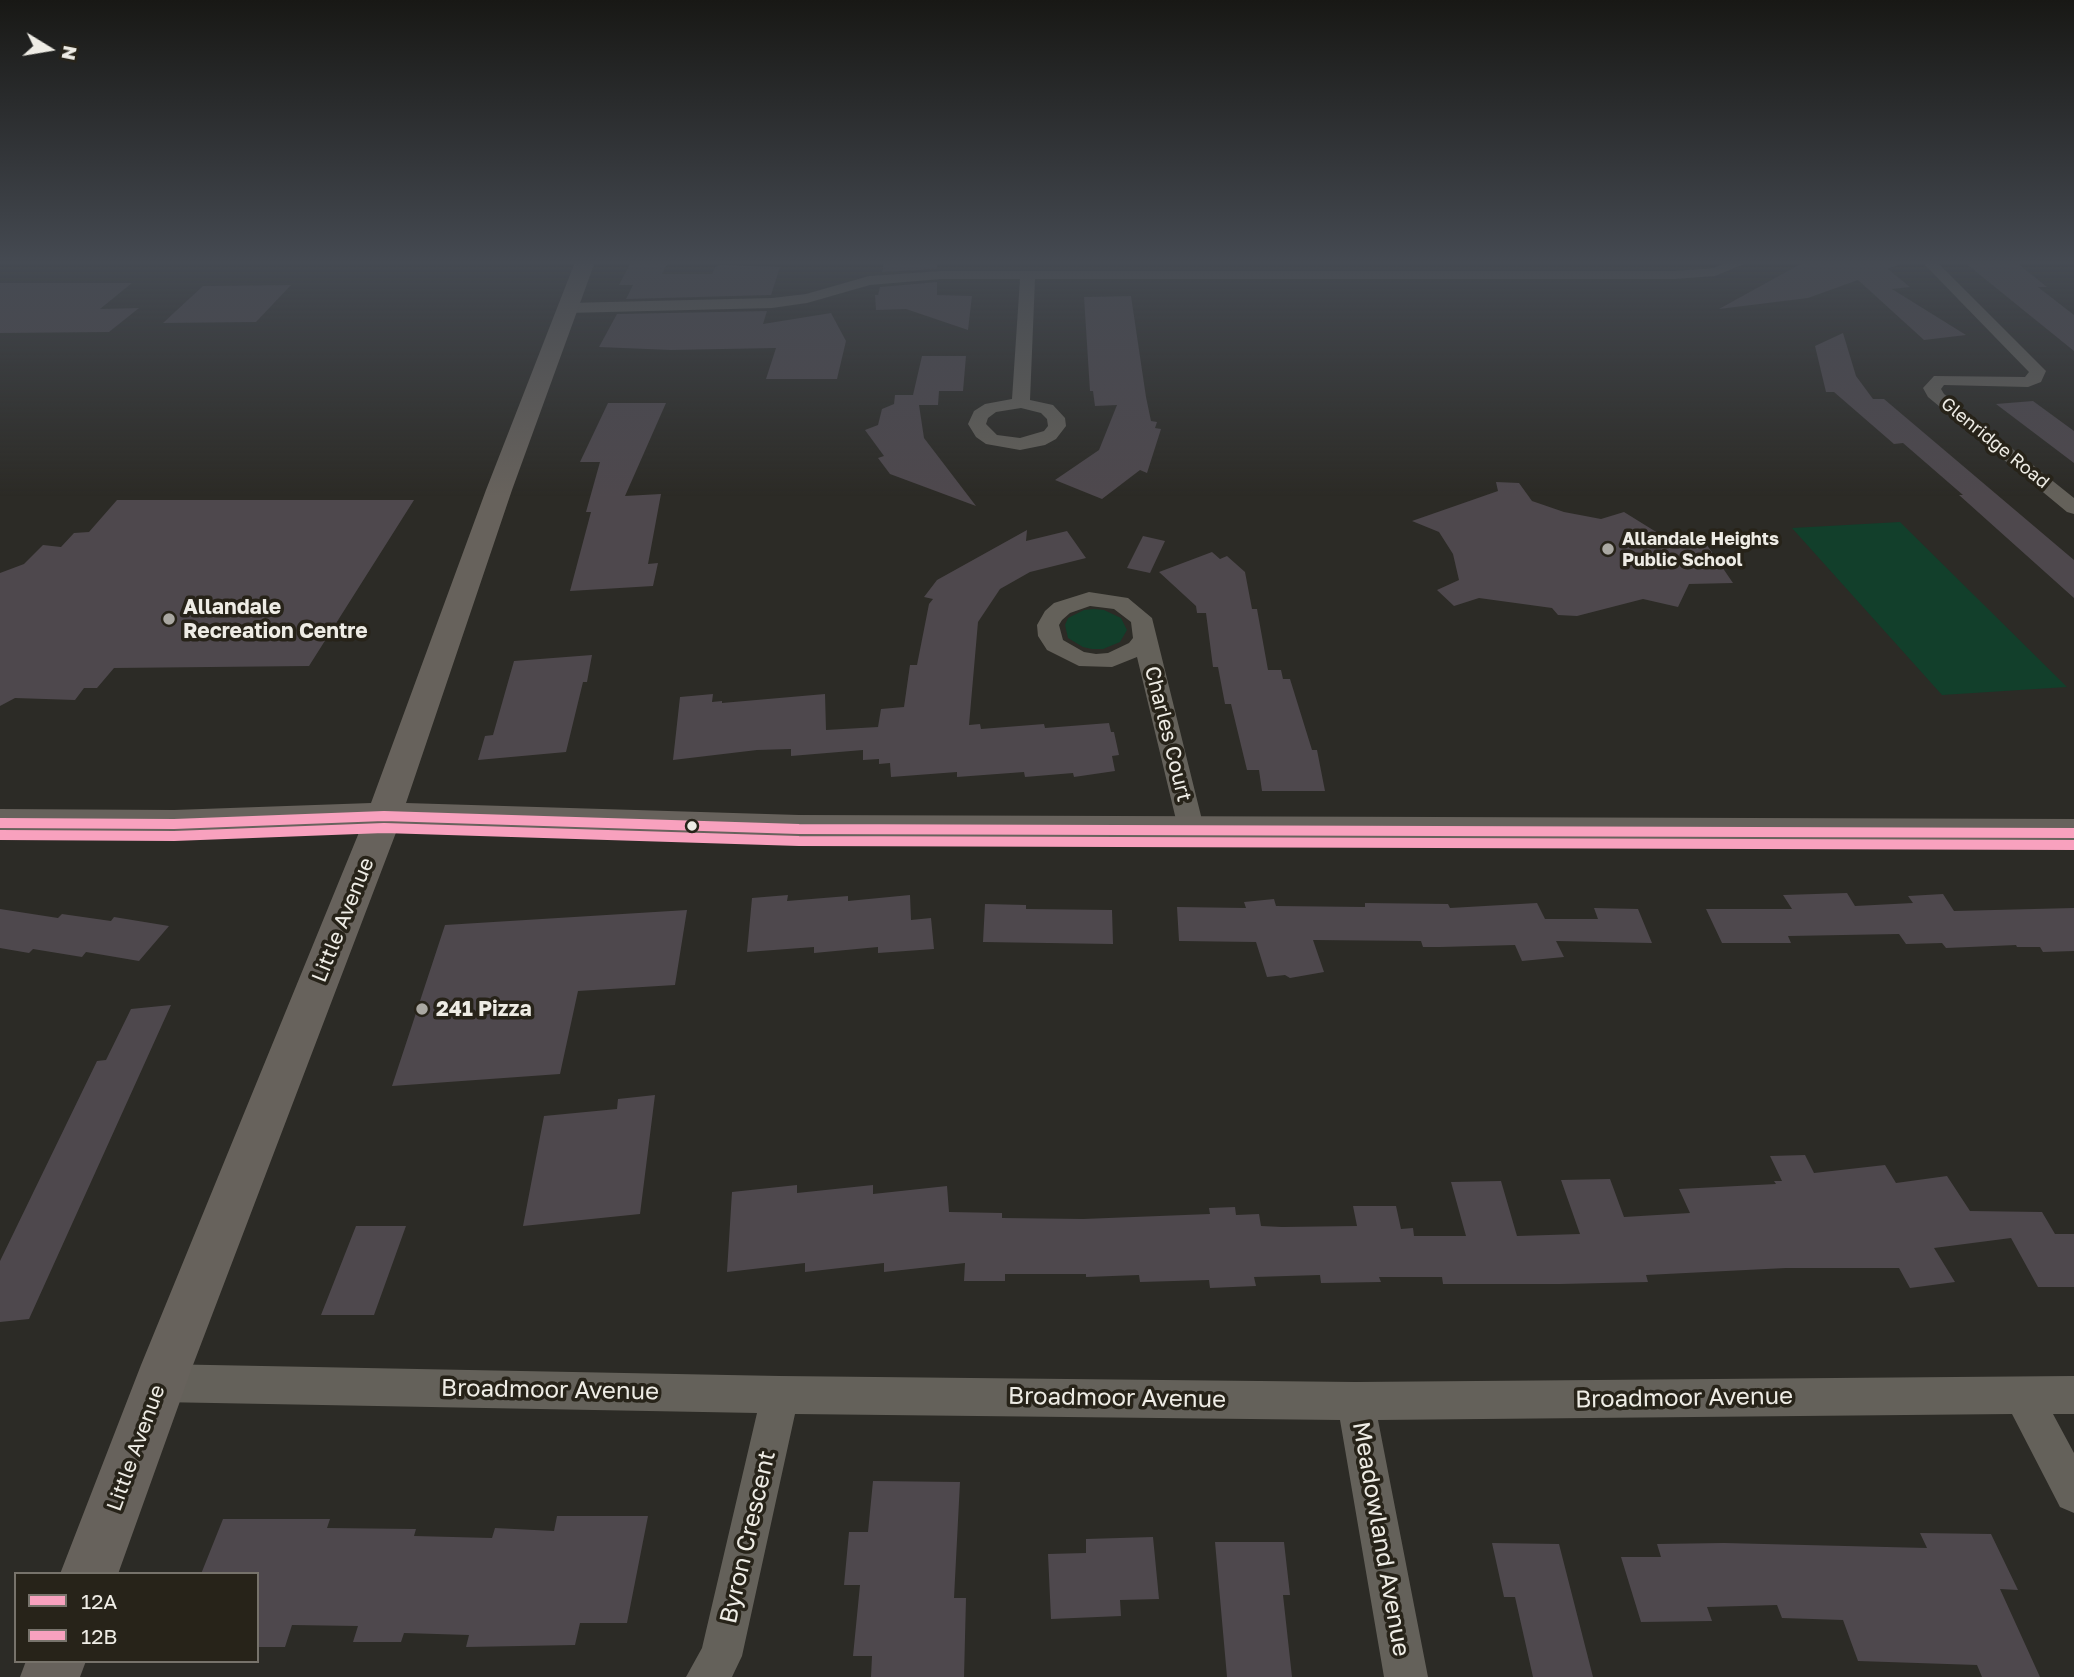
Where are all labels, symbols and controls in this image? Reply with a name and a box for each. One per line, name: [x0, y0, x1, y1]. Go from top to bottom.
north arrow: [14, 14, 84, 84]
text: N: [57, 44, 83, 62]
street label: Glenridge Road: [1937, 393, 2053, 493]
place label: Allandale Heights Public School: [1622, 528, 1779, 570]
marker: Allandale Heights Public School: [1600, 541, 1616, 557]
place label: Allandale Recreation Centre: [183, 594, 368, 644]
marker: Allandale Recreation Centre: [161, 611, 177, 627]
street label: Charles Court: [1139, 664, 1197, 804]
unlabelled marker: [685, 819, 699, 833]
street label: Little Avenue: [307, 854, 379, 986]
place label: 241 Pizza: [436, 996, 532, 1022]
marker: 241 Pizza: [414, 1001, 430, 1017]
street label: Broadmoor Avenue: [441, 1374, 659, 1406]
street label: Little Avenue: [102, 1382, 170, 1514]
street label: Broadmoor Avenue: [1008, 1382, 1226, 1414]
street label: Broadmoor Avenue: [1575, 1382, 1793, 1414]
street label: Meadowland Avenue: [1346, 1419, 1416, 1659]
street label: Byron Crescent: [714, 1448, 782, 1626]
legend: [14, 1572, 259, 1663]
text: 12A: [81, 1588, 117, 1614]
text: 12B: [81, 1623, 117, 1649]

